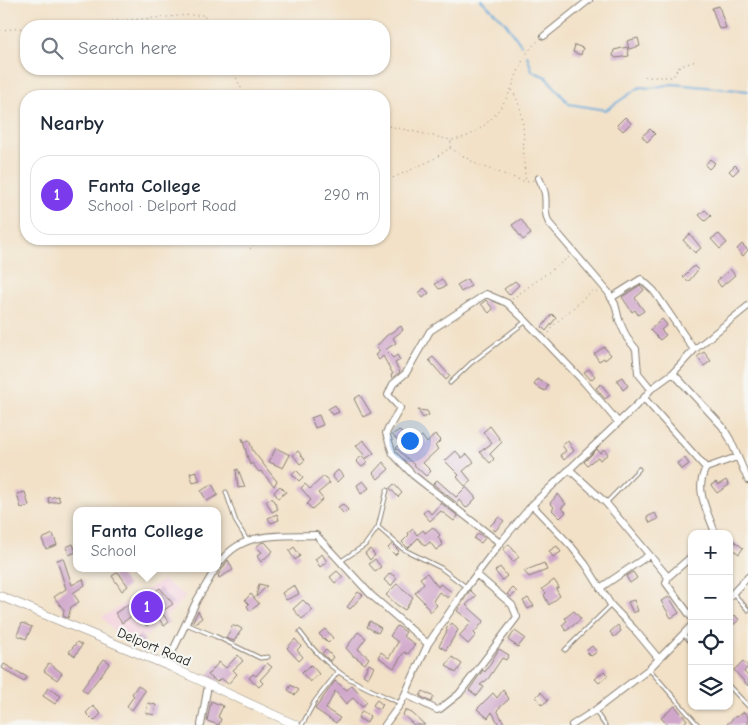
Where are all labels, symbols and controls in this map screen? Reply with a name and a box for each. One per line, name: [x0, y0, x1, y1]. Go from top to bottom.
search box: [20, 20, 390, 75]
icon: search: [38, 34, 66, 62]
text: Search here: [78, 37, 177, 59]
text: Nearby: [40, 111, 104, 135]
text: Fanta College: [88, 175, 200, 197]
text: 1: [54, 186, 60, 204]
text: 290 m: [324, 186, 369, 204]
text: School · Delport Road: [88, 197, 236, 215]
your location: [397, 428, 423, 454]
popup: [73, 507, 221, 572]
text: Fanta College: [91, 520, 203, 542]
map controls: [688, 530, 733, 710]
button: +: [688, 530, 733, 575]
text: School: [91, 542, 136, 560]
button: −: [688, 575, 733, 620]
pin: 1: [131, 588, 163, 626]
button: locate: [688, 620, 733, 665]
street label: Delport Road: [115, 624, 193, 670]
button: layers: [688, 665, 733, 710]

